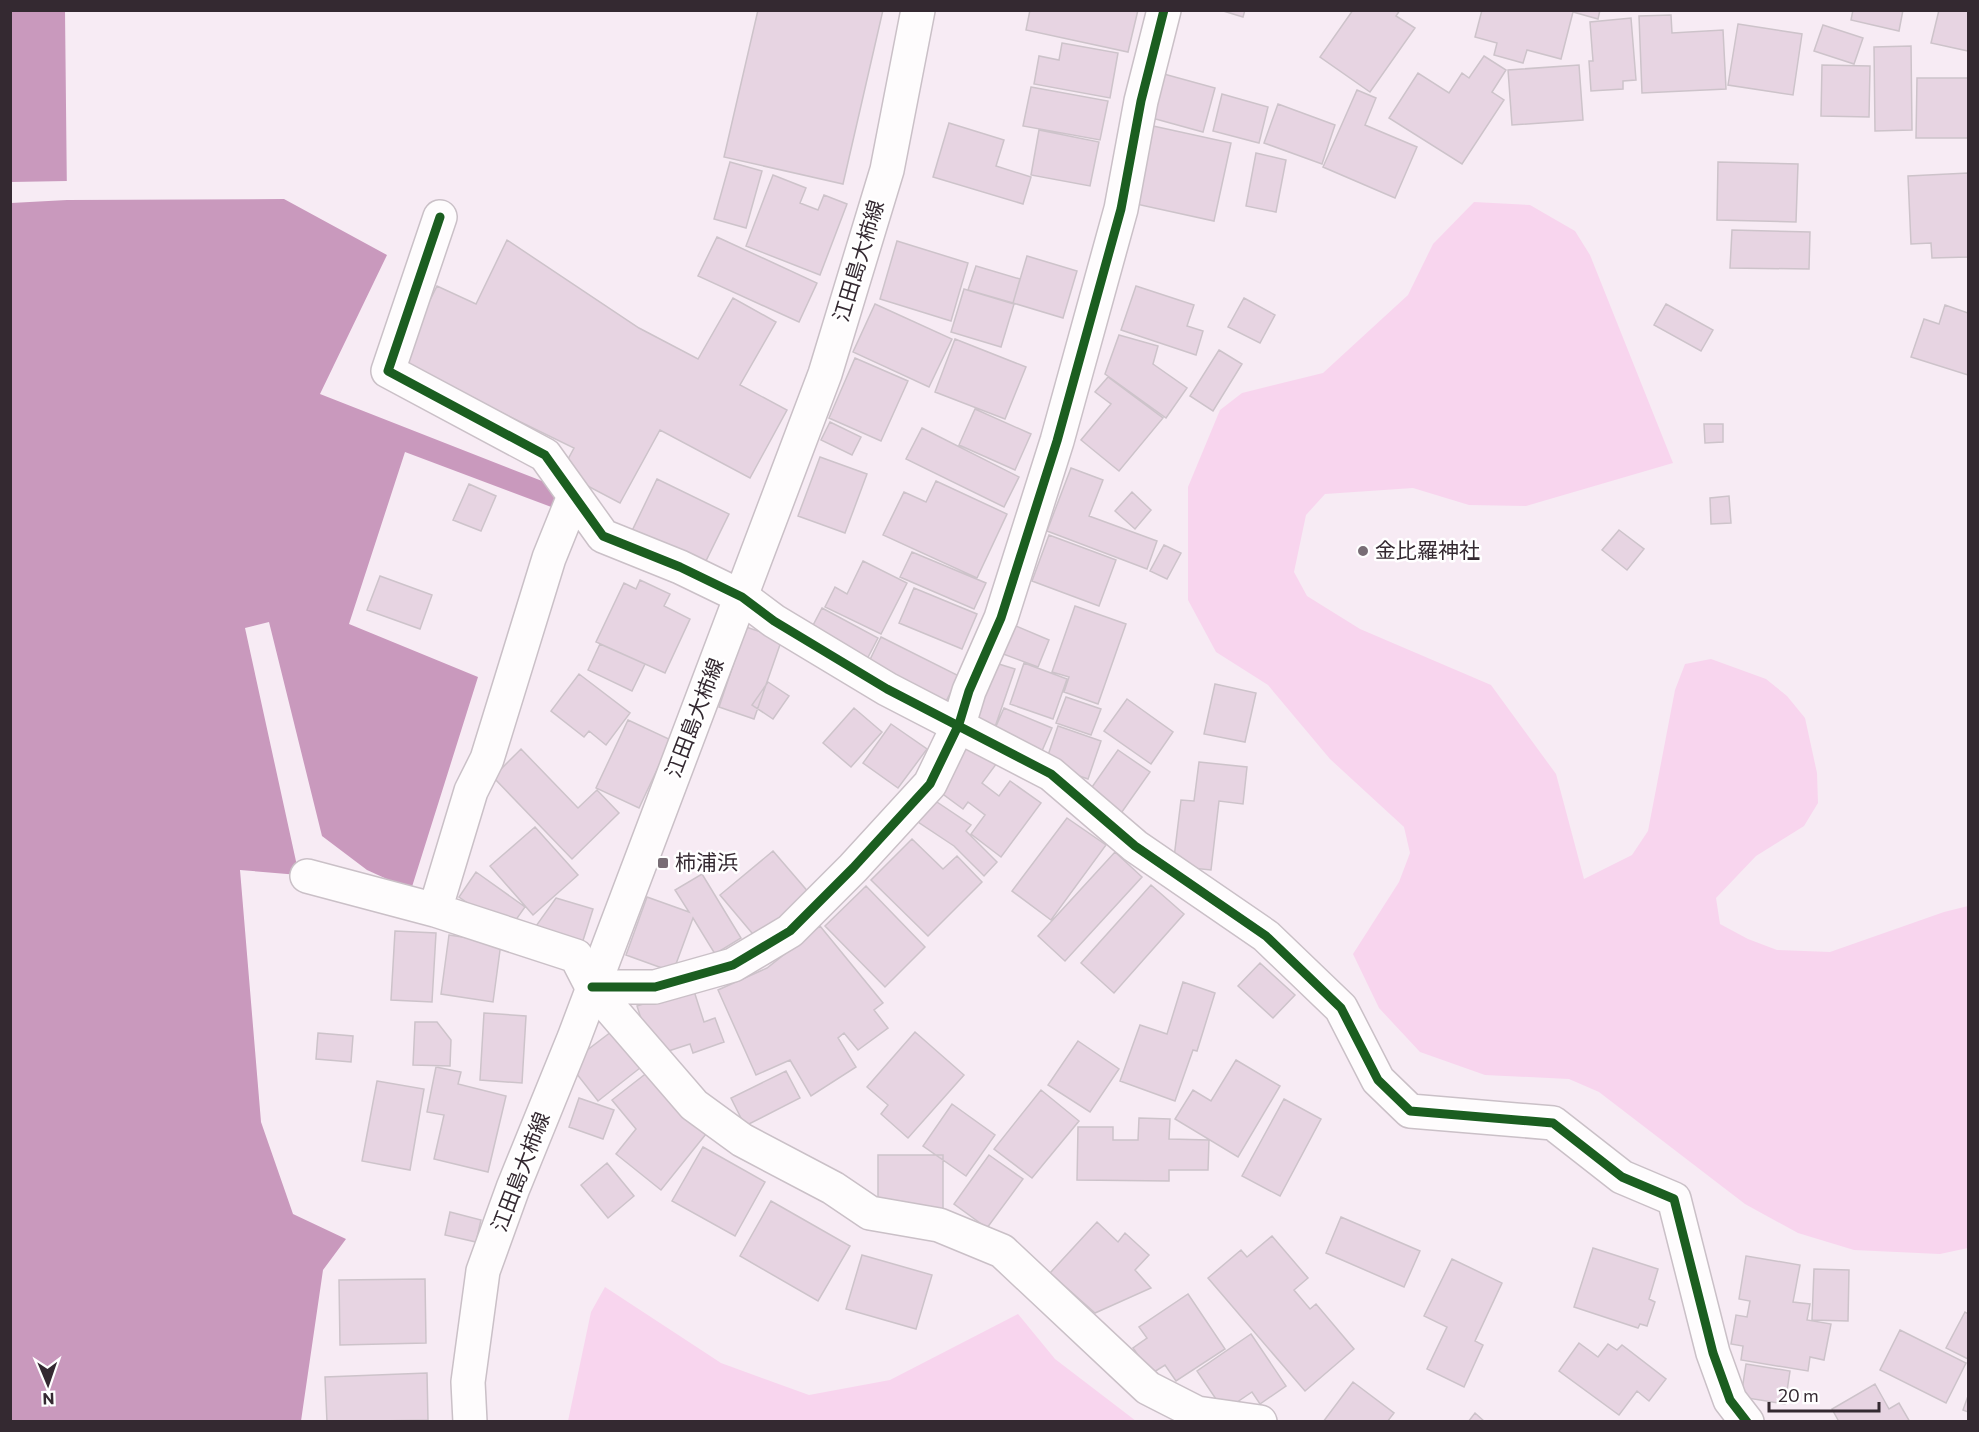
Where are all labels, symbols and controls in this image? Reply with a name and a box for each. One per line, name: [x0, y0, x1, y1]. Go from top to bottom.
street label: 江田島大柿線: [827, 197, 888, 324]
place label: 金比羅神社: [1375, 537, 1480, 562]
marker: 金比羅神社: [1356, 544, 1370, 558]
street label: 江田島大柿線: [659, 654, 728, 781]
place label: 柿浦浜: [675, 849, 738, 874]
marker: 柿浦浜: [656, 856, 670, 870]
street label: 江田島大柿線: [485, 1108, 554, 1235]
north arrow: [18, 1354, 78, 1414]
scale bar: [1769, 1375, 1878, 1413]
text: 20 m: [1778, 1384, 1819, 1406]
text: N: [42, 1390, 55, 1409]

